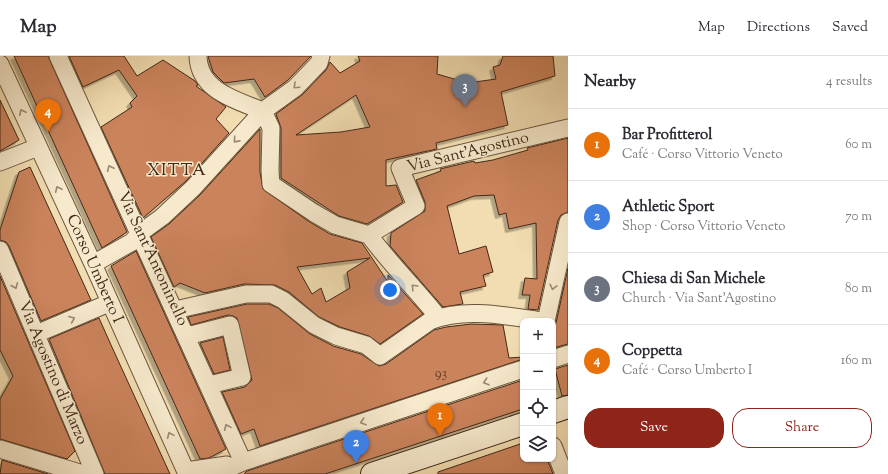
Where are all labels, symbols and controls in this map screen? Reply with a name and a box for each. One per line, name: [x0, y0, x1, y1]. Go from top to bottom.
text: Map: [20, 14, 57, 41]
text: Map: [698, 18, 725, 38]
text: Directions: [747, 18, 810, 38]
text: Saved: [832, 18, 868, 38]
text: Nearby: [584, 70, 636, 94]
text: 4 results: [826, 73, 872, 91]
pin: 3: [452, 74, 478, 107]
one-way arrow: [293, 81, 301, 88]
pin: 4: [35, 99, 61, 132]
one-way arrow: [19, 108, 27, 116]
text: Bar Profitterol: [622, 125, 712, 146]
street label: Via Sant'Agostino: [405, 127, 532, 179]
one-way arrow: [234, 135, 241, 143]
text: 1: [595, 136, 599, 154]
text: 60 m: [845, 136, 872, 154]
text: Café · Corso Vittorio Veneto: [622, 146, 783, 164]
district label: XITTA: [147, 159, 207, 183]
one-way arrow: [107, 165, 115, 172]
one-way arrow: [55, 186, 63, 194]
street label: Via Sant'Antoninello: [111, 188, 193, 330]
text: Athletic Sport: [622, 197, 714, 218]
text: 2: [594, 208, 600, 226]
text: 70 m: [845, 208, 872, 226]
street label: Corso Umberto I: [60, 211, 128, 327]
text: Shop · Corso Vittorio Veneto: [622, 218, 785, 236]
text: Chiesa di San Michele: [622, 269, 765, 290]
your location: [380, 280, 400, 300]
text: 3: [594, 280, 600, 298]
text: 80 m: [845, 280, 872, 298]
one-way arrow: [11, 282, 19, 289]
one-way arrow: [411, 284, 418, 292]
one-way arrow: [550, 284, 558, 291]
text: Church · Via Sant'Agostino: [622, 290, 776, 308]
street label: Via Agostino di Marzo: [11, 298, 93, 449]
one-way arrow: [68, 315, 75, 323]
map controls: [520, 318, 556, 462]
button: +: [520, 318, 556, 354]
text: Coppetta: [622, 341, 682, 362]
text: 4: [594, 352, 600, 370]
text: 160 m: [841, 352, 872, 370]
button: −: [520, 354, 556, 390]
text: Café · Corso Umberto I: [622, 362, 752, 380]
house number: 93: [435, 364, 448, 384]
one-way arrow: [483, 377, 490, 385]
button: locate: [520, 390, 556, 426]
pin: 1: [427, 403, 453, 436]
button: Save: [584, 408, 724, 448]
button: Share: [732, 408, 872, 448]
one-way arrow: [359, 418, 366, 426]
one-way arrow: [224, 423, 232, 431]
button: layers: [520, 426, 556, 462]
pin: 2: [343, 430, 369, 463]
one-way arrow: [167, 432, 175, 440]

